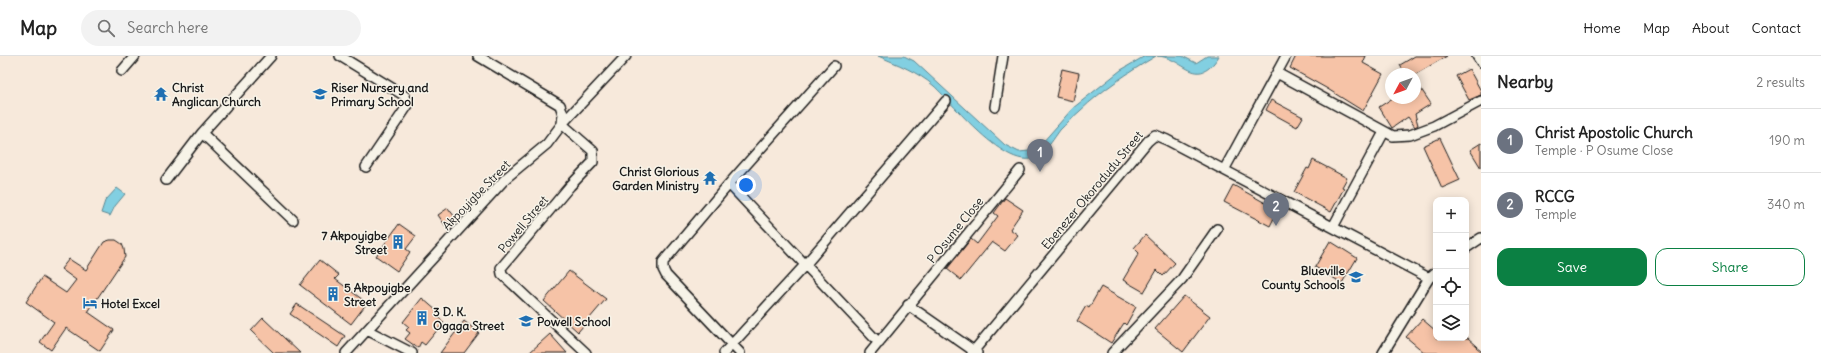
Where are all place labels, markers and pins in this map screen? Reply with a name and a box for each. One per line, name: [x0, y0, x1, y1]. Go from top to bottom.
place label: Christ Anglican Church: [172, 80, 261, 110]
place label: Riser Nursery and Primary School: [331, 80, 428, 110]
temple icon: Christ Anglican Church: [153, 86, 169, 102]
school or university icon: Riser Nursery and Primary School: [312, 86, 328, 102]
pin: 1: [1027, 139, 1053, 172]
place label: Christ Glorious Garden Ministry: [612, 164, 700, 194]
temple icon: Christ Glorious Garden Ministry: [702, 170, 718, 186]
pin: 2: [1263, 193, 1289, 226]
place label: 7 Akpoyigbe Street: [322, 228, 388, 257]
building icon: 7 Akpoyigbe Street: [390, 234, 406, 250]
place label: Blueville County Schools: [1262, 263, 1346, 293]
school or university icon: Blueville County Schools: [1348, 269, 1364, 285]
place label: 5 Akpoyigbe Street: [344, 280, 411, 309]
building icon: 5 Akpoyigbe Street: [325, 286, 341, 302]
hotel icon: Hotel Excel: [82, 295, 98, 311]
place label: Hotel Excel: [101, 296, 160, 311]
place label: 3 D. K. Ogaga Street: [433, 304, 505, 334]
building icon: 3 D. K. Ogaga Street: [414, 310, 430, 326]
school or university icon: Powell School: [518, 313, 534, 329]
place label: Powell School: [537, 314, 611, 329]

